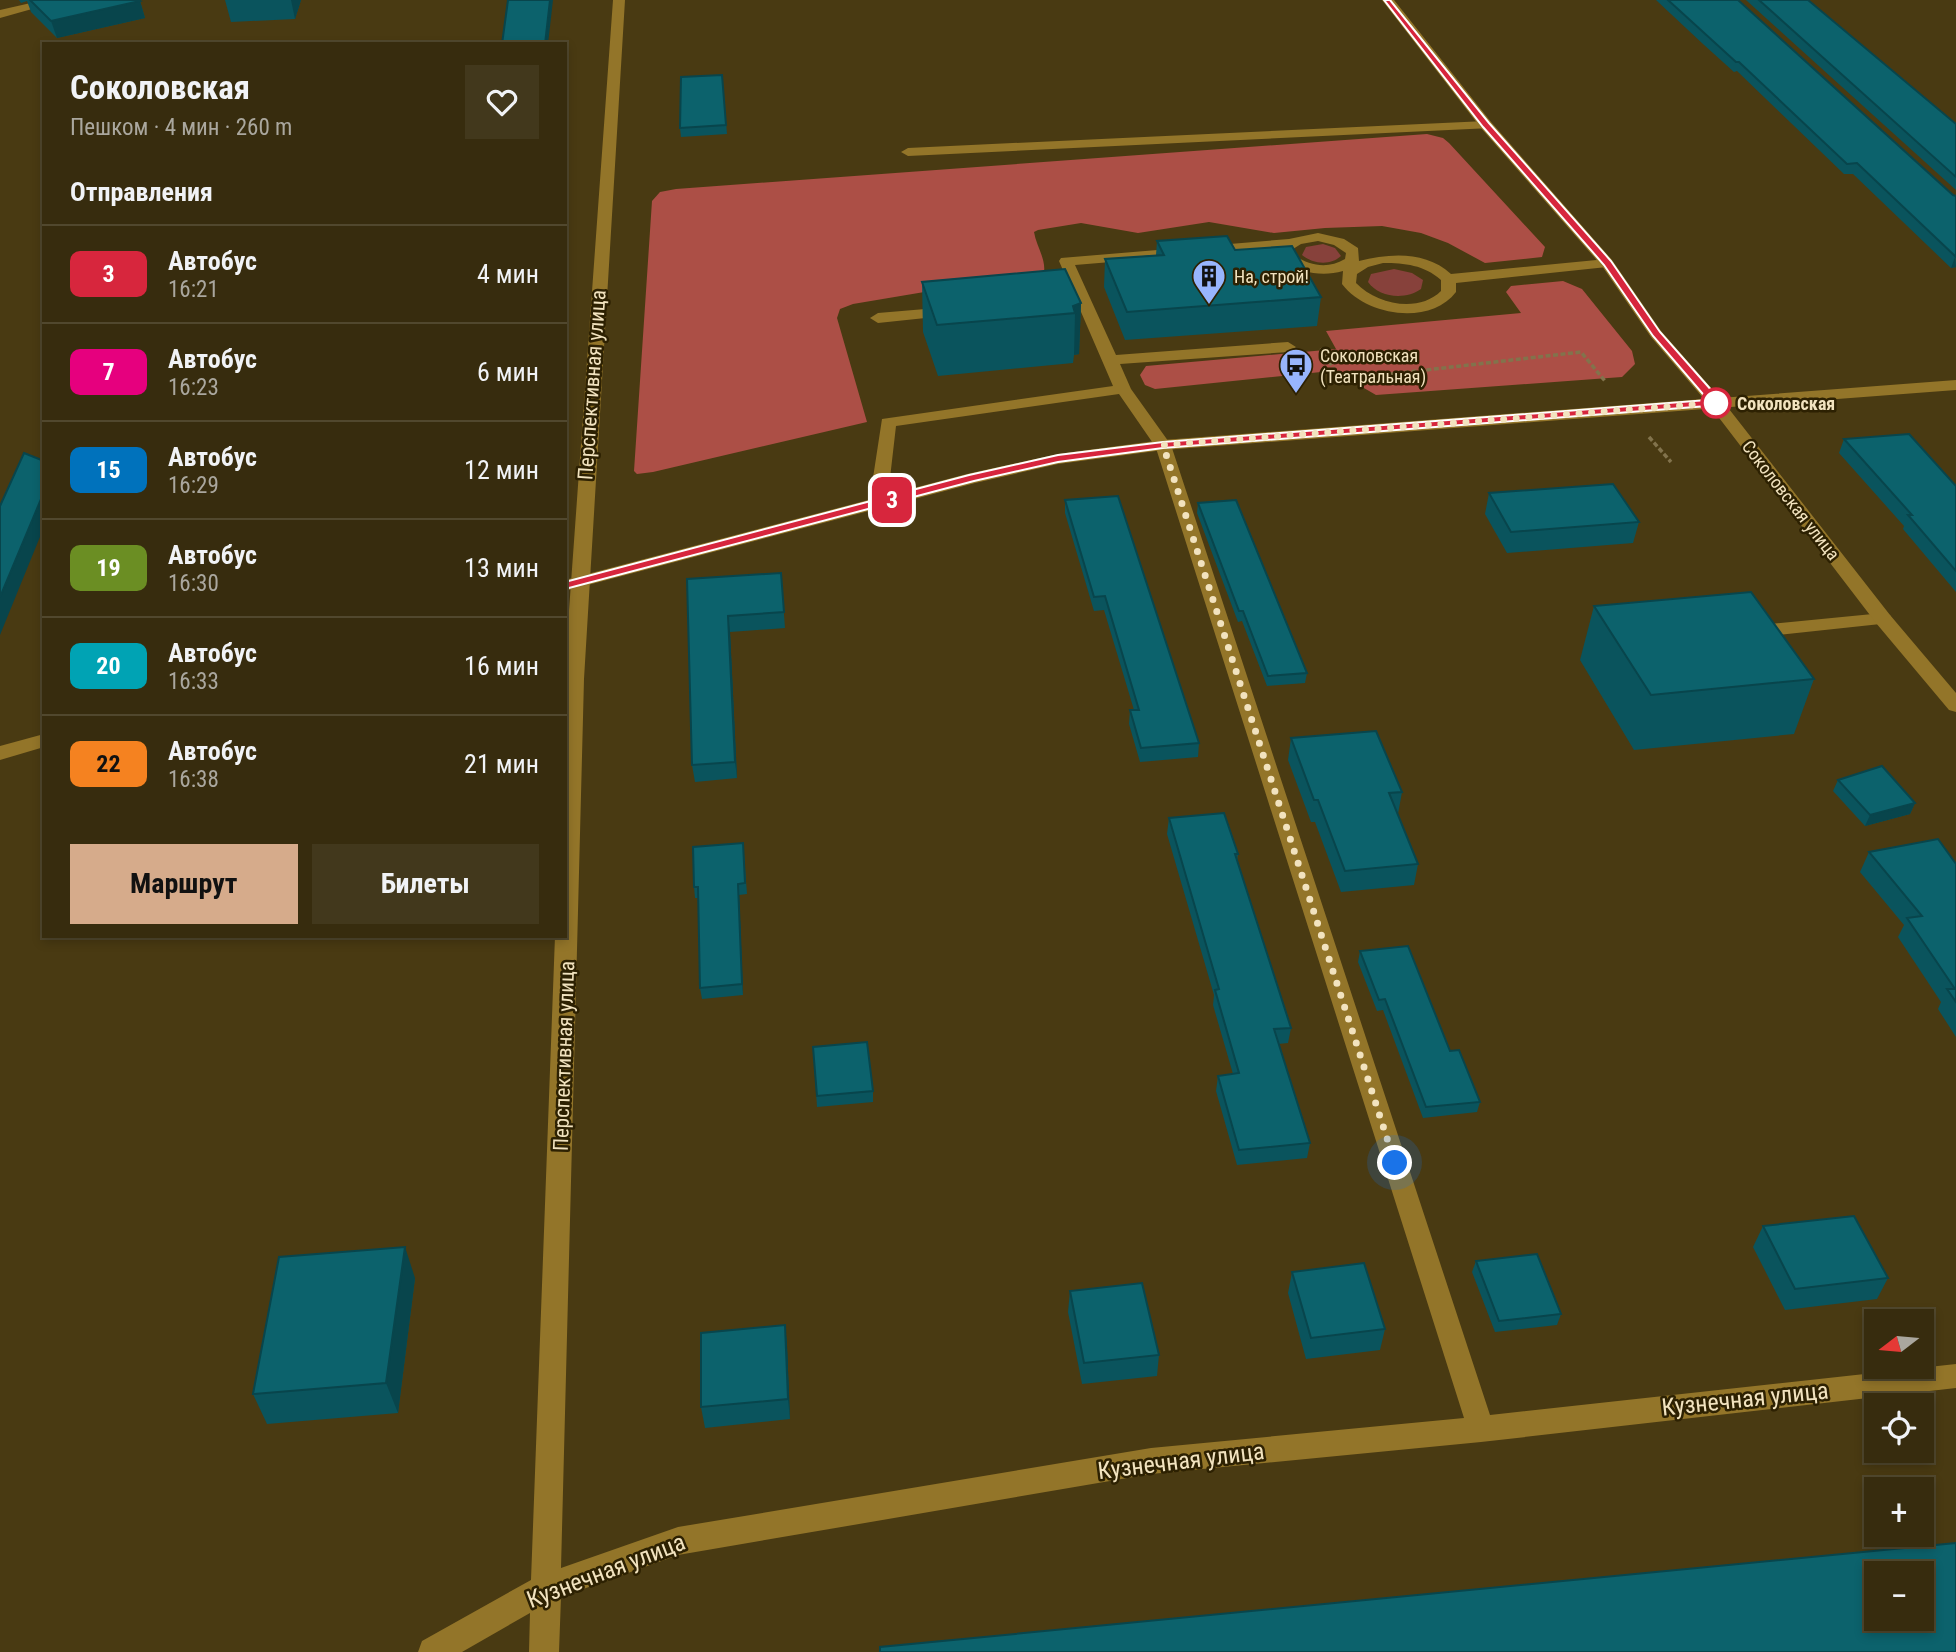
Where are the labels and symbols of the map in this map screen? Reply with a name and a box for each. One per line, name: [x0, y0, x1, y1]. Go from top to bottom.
building icon: На, строй!: [1190, 257, 1228, 306]
place label: На, строй!: [1234, 266, 1309, 287]
street label: Перспективная улица: [573, 289, 611, 481]
place label: Соколовская (Театральная): [1320, 345, 1426, 388]
bus stop icon: Соколовская (Театральная): [1277, 346, 1315, 395]
marker: Соколовская: [1701, 388, 1731, 418]
place label: Соколовская: [1737, 393, 1835, 414]
street label: Соколовская улица: [1738, 436, 1844, 564]
line badge: 3: [869, 477, 915, 523]
street label: Перспективная улица: [549, 961, 579, 1151]
your location: [1377, 1145, 1412, 1180]
north arrow: [1864, 1309, 1934, 1379]
street label: Кузнечная улица: [1660, 1376, 1830, 1422]
street label: Кузнечная улица: [1096, 1437, 1266, 1485]
street label: Кузнечная улица: [523, 1528, 689, 1614]

